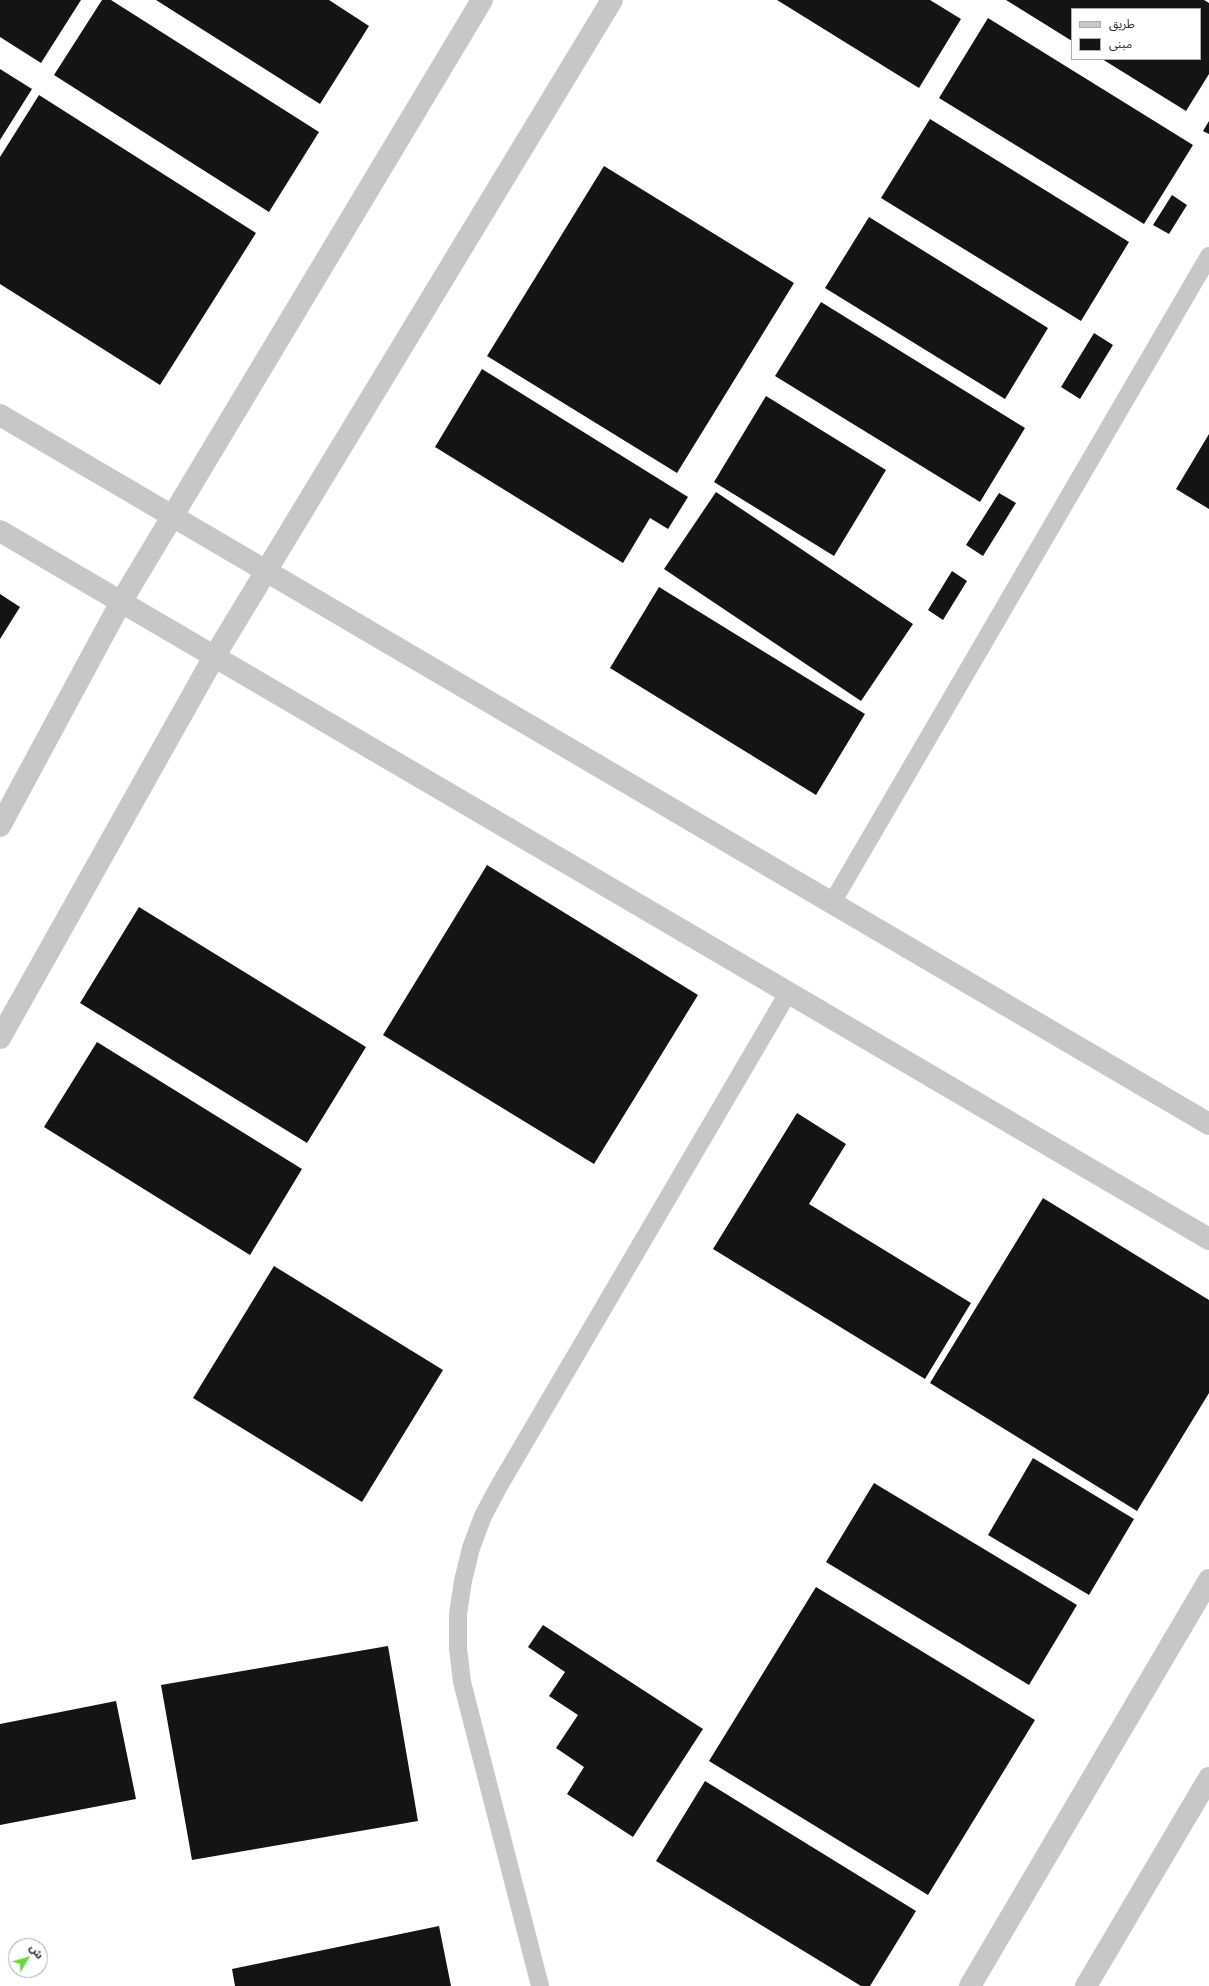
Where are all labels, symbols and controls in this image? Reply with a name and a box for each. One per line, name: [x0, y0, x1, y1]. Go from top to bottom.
legend: [1071, 8, 1201, 60]
text: طريق: [1109, 16, 1135, 30]
text: مبنى: [1109, 36, 1132, 50]
north arrow: [8, 1938, 48, 1978]
text: ش: [27, 1941, 47, 1961]

